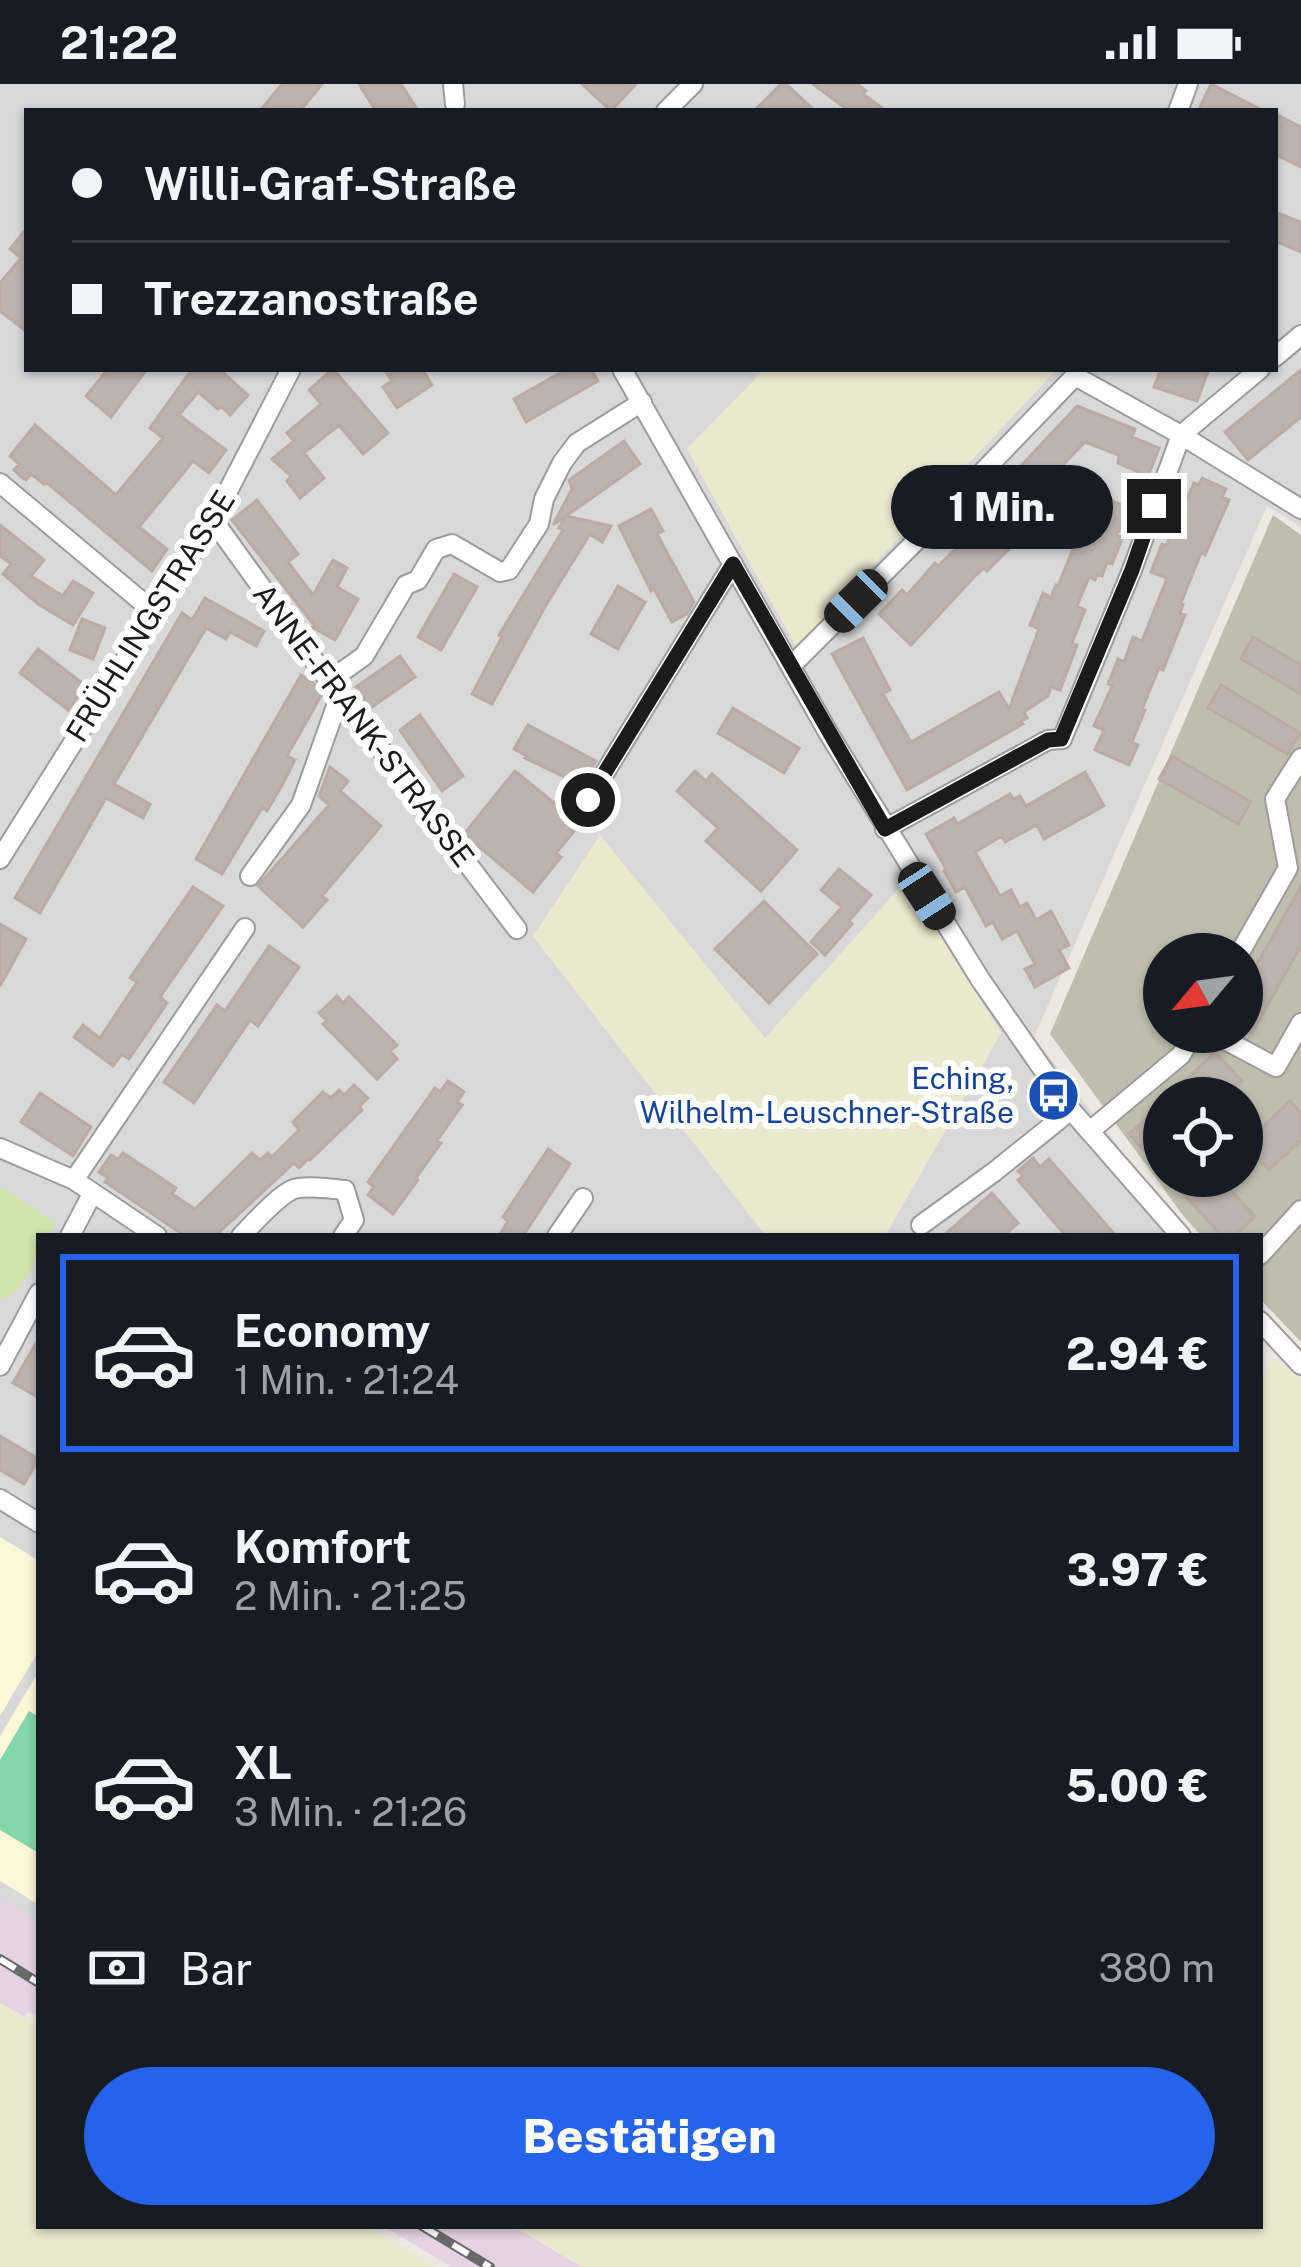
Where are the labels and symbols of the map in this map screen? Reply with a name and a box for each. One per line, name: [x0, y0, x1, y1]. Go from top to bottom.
callout: 1 Min.: [890, 464, 1112, 548]
route end: [1127, 479, 1181, 533]
street label: FRÜHLINGSTRASSE: [58, 484, 242, 748]
car: [818, 563, 894, 639]
street label: ANNE-FRANK-STRASSE: [246, 576, 482, 874]
route start: [561, 773, 615, 827]
car: [892, 856, 962, 936]
north arrow: [1143, 933, 1263, 1053]
place label: Eching, Wilhelm-Leuschner-Straße: [640, 1060, 1014, 1130]
bus stop icon: Eching, Wilhelm-Leuschner-Straße: [1025, 1067, 1081, 1123]

